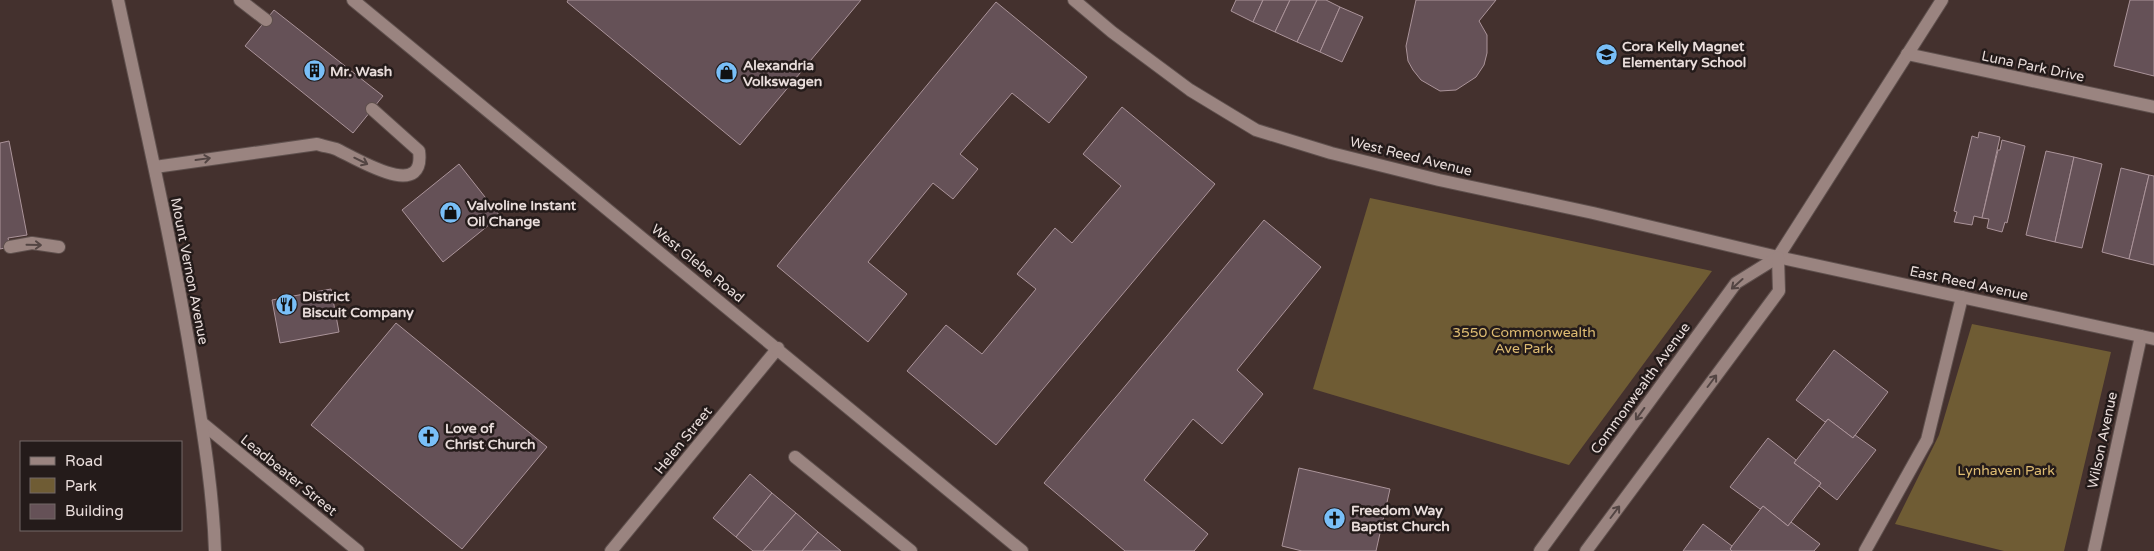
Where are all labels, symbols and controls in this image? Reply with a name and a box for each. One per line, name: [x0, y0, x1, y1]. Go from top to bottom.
place label: Cora Kelly Magnet Elementary School: [1622, 38, 1746, 71]
school or university icon: Cora Kelly Magnet Elementary School: [1594, 42, 1618, 66]
street label: Luna Park Drive: [1980, 47, 2086, 86]
place label: Alexandria Volkswagen: [743, 57, 822, 90]
building icon: Mr. Wash: [302, 59, 326, 83]
shop icon: Alexandria Volkswagen: [715, 61, 739, 85]
place label: Mr. Wash: [330, 63, 392, 80]
street label: West Reed Avenue: [1348, 133, 1474, 180]
one-way arrow: [194, 154, 210, 164]
one-way arrow: [353, 157, 368, 166]
street label: Mount Vernon Avenue: [167, 196, 212, 346]
place label: Valvoline Instant Oil Change: [467, 197, 577, 230]
shop icon: Valvoline Instant Oil Change: [439, 201, 463, 225]
street label: West Glebe Road: [648, 221, 748, 306]
one-way arrow: [26, 240, 42, 250]
street label: East Reed Avenue: [1908, 263, 2030, 304]
one-way arrow: [1731, 278, 1744, 290]
place label: District Biscuit Company: [302, 288, 414, 321]
restaurant icon: District Biscuit Company: [274, 292, 298, 316]
street label: Commonwealth Avenue: [1587, 319, 1694, 457]
park label: 3550 Commonwealth Ave Park: [1452, 324, 1596, 357]
one-way arrow: [1707, 375, 1717, 389]
street label: Wilson Avenue: [2084, 390, 2121, 490]
street label: Helen Street: [651, 403, 716, 477]
one-way arrow: [1635, 406, 1645, 420]
place label: Love of Christ Church: [445, 420, 536, 453]
church icon: Love of Christ Church: [417, 424, 441, 448]
street label: Leadbeater Street: [237, 431, 341, 520]
legend: [20, 441, 182, 531]
text: Road: [65, 452, 103, 470]
park label: Lynhaven Park: [1957, 462, 2055, 479]
text: Park: [65, 477, 97, 495]
text: Building: [65, 502, 124, 520]
place label: Freedom Way Baptist Church: [1351, 502, 1450, 535]
one-way arrow: [1610, 505, 1620, 519]
church icon: Freedom Way Baptist Church: [1323, 506, 1347, 530]

